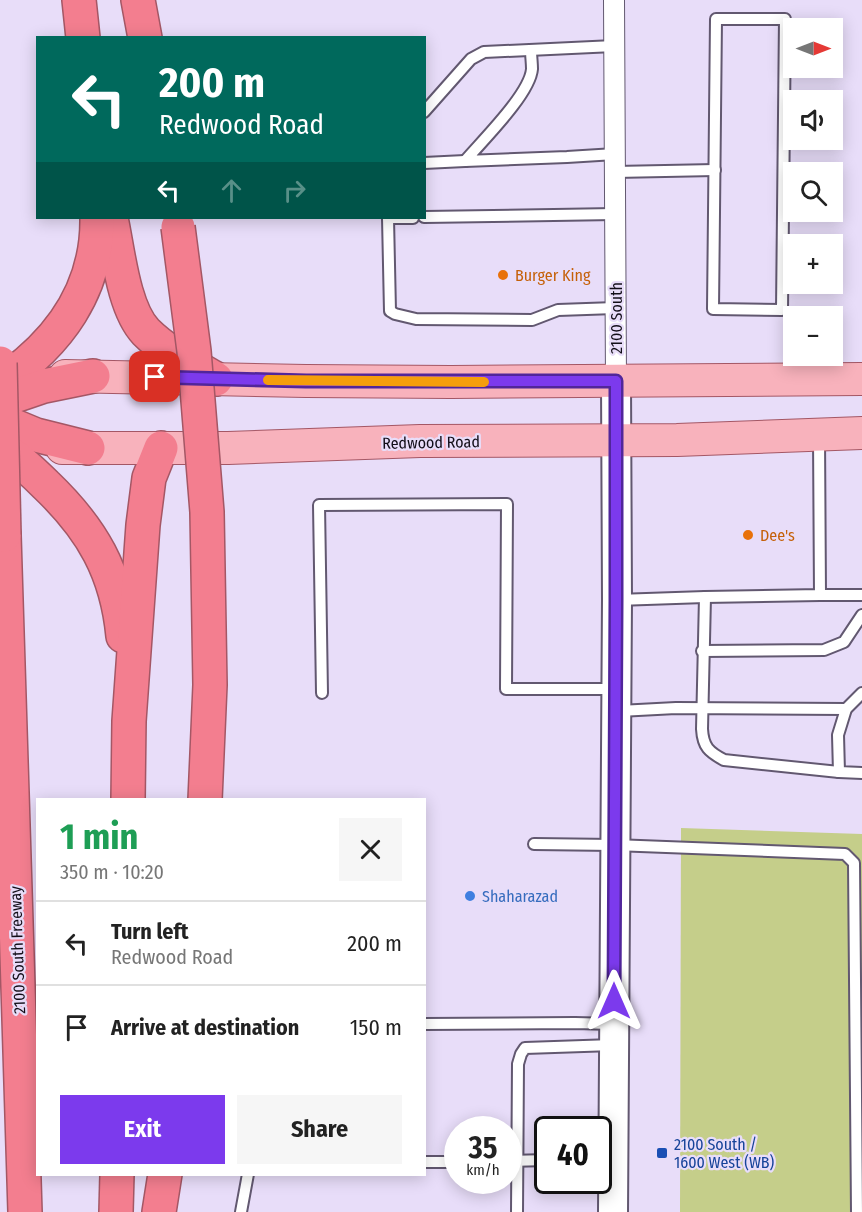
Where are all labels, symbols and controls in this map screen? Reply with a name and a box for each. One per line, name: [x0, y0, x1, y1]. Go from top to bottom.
north arrow: [783, 18, 843, 78]
map controls: [783, 18, 843, 366]
text: 200 m: [159, 58, 265, 108]
icon: left: [60, 60, 138, 138]
button: sound: [783, 90, 843, 150]
text: Redwood Road: [159, 109, 324, 141]
button: search: [783, 162, 843, 222]
icon: left: [152, 174, 185, 207]
icon: ahead: [215, 174, 248, 207]
icon: right: [278, 174, 311, 207]
button: +: [783, 234, 843, 294]
place label: Burger King: [515, 266, 591, 285]
marker: Burger King: [496, 268, 510, 282]
street label: 2100 South: [607, 282, 626, 354]
button: −: [783, 306, 843, 366]
pin: [129, 351, 180, 402]
icon: arrive: [138, 360, 171, 393]
street label: Redwood Road: [382, 432, 480, 453]
place label: Dee's: [760, 526, 795, 545]
marker: Dee's: [741, 528, 755, 542]
text: 1 min: [60, 815, 138, 859]
button: close: [339, 818, 402, 881]
text: 350 m · 10:20: [60, 860, 164, 884]
street label: 2100 South Freeway: [6, 885, 29, 1014]
place label: Shaharazad: [482, 887, 558, 906]
marker: Shaharazad: [463, 889, 477, 903]
text: Turn left: [111, 918, 189, 945]
icon: left: [60, 927, 93, 960]
text: 200 m: [347, 930, 402, 957]
text: Redwood Road: [111, 945, 233, 969]
position arrow: [582, 969, 646, 1033]
icon: arrive: [60, 1011, 93, 1044]
text: Arrive at destination: [111, 1014, 299, 1041]
text: 150 m: [350, 1014, 402, 1041]
button: Exit: [60, 1095, 225, 1164]
button: Share: [237, 1095, 402, 1164]
speed limit sign: 40: [534, 1116, 612, 1194]
text: 35: [469, 1130, 497, 1166]
place label: 2100 South / 1600 West (WB): [674, 1135, 775, 1172]
marker: 2100 South / 1600 West (WB): [655, 1146, 669, 1160]
text: km/h: [466, 1161, 500, 1179]

